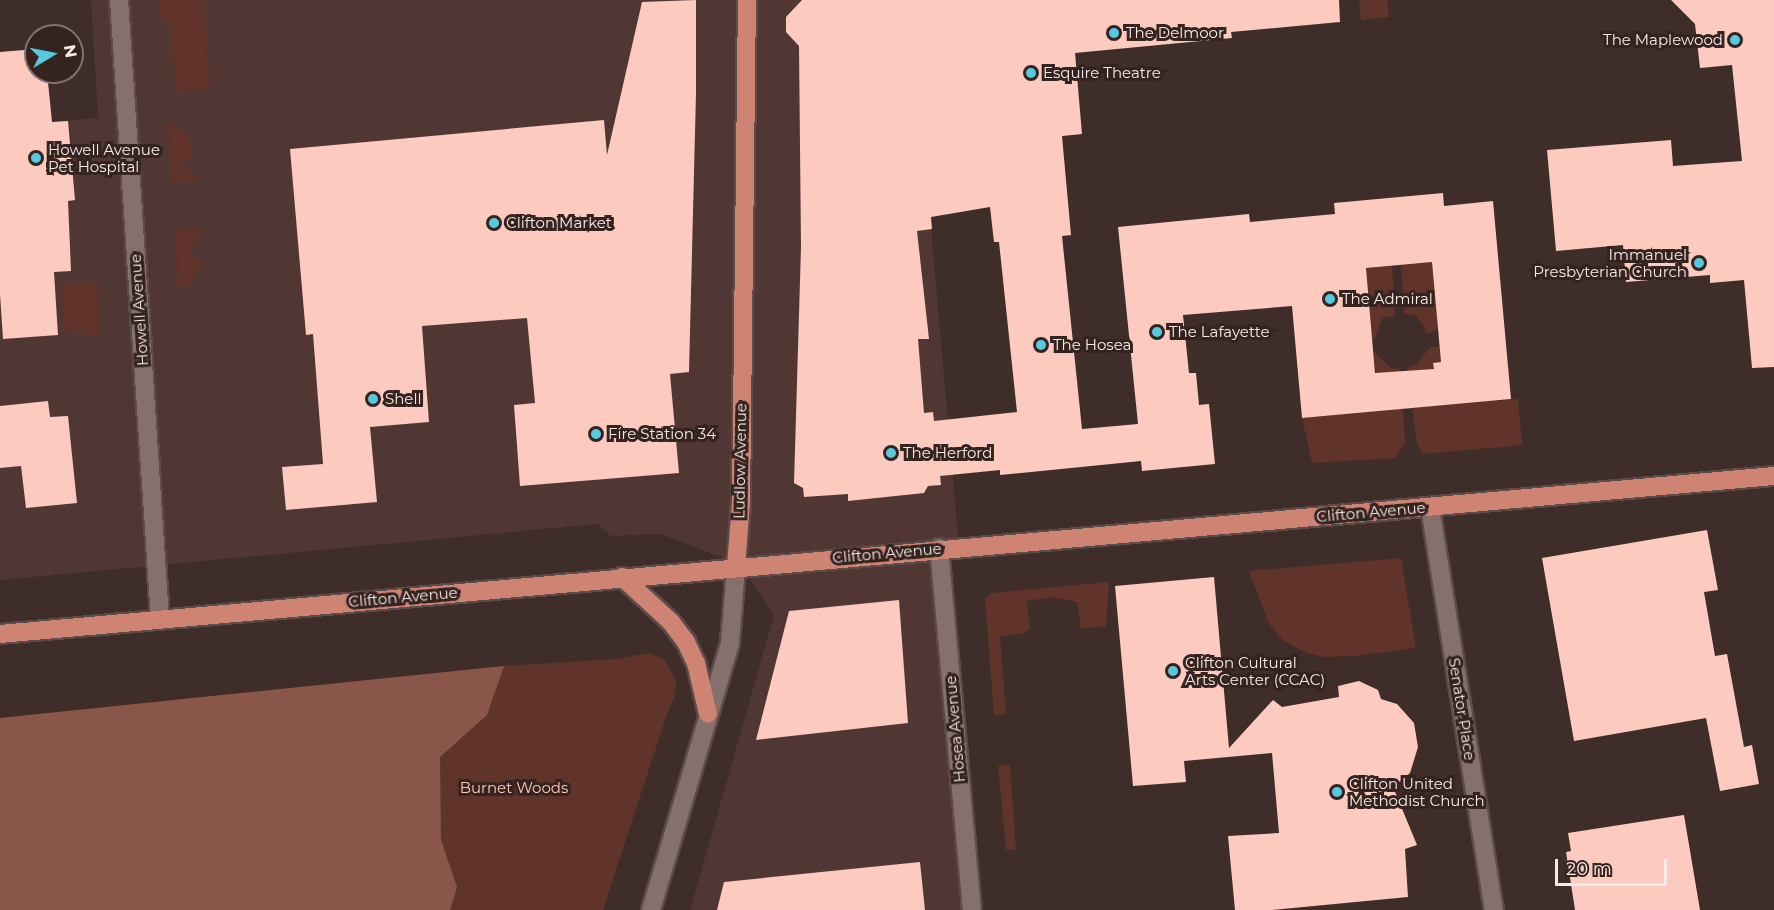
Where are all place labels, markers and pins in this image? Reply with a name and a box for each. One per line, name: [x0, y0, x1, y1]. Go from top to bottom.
place label: The Delmoor: [1126, 24, 1224, 42]
marker: The Delmoor: [1107, 26, 1121, 40]
place label: The Maplewood: [1603, 31, 1723, 49]
marker: The Maplewood: [1728, 33, 1742, 47]
place label: Esquire Theatre: [1043, 64, 1161, 82]
marker: Esquire Theatre: [1024, 66, 1038, 80]
place label: Howell Avenue Pet Hospital: [48, 140, 160, 175]
marker: Howell Avenue Pet Hospital: [29, 151, 43, 165]
place label: Clifton Market: [506, 214, 612, 232]
marker: Clifton Market: [487, 216, 501, 230]
place label: Immanuel Presbyterian Church: [1533, 245, 1687, 280]
marker: Immanuel Presbyterian Church: [1692, 256, 1706, 270]
place label: The Admiral: [1342, 290, 1433, 308]
marker: The Admiral: [1323, 292, 1337, 306]
place label: The Lafayette: [1169, 323, 1270, 341]
marker: The Lafayette: [1150, 325, 1164, 339]
place label: The Hosea: [1053, 336, 1131, 354]
marker: The Hosea: [1034, 338, 1048, 352]
place label: Shell: [385, 390, 421, 408]
marker: Shell: [366, 392, 380, 406]
place label: Fire Station 34: [608, 425, 716, 443]
marker: Fire Station 34: [589, 427, 603, 441]
place label: The Herford: [903, 444, 992, 462]
marker: The Herford: [884, 446, 898, 460]
place label: Clifton Cultural Arts Center (CCAC): [1185, 653, 1325, 688]
marker: Clifton Cultural Arts Center (CCAC): [1166, 664, 1180, 678]
place label: Clifton United Methodist Church: [1349, 774, 1485, 809]
marker: Clifton United Methodist Church: [1330, 785, 1344, 799]

